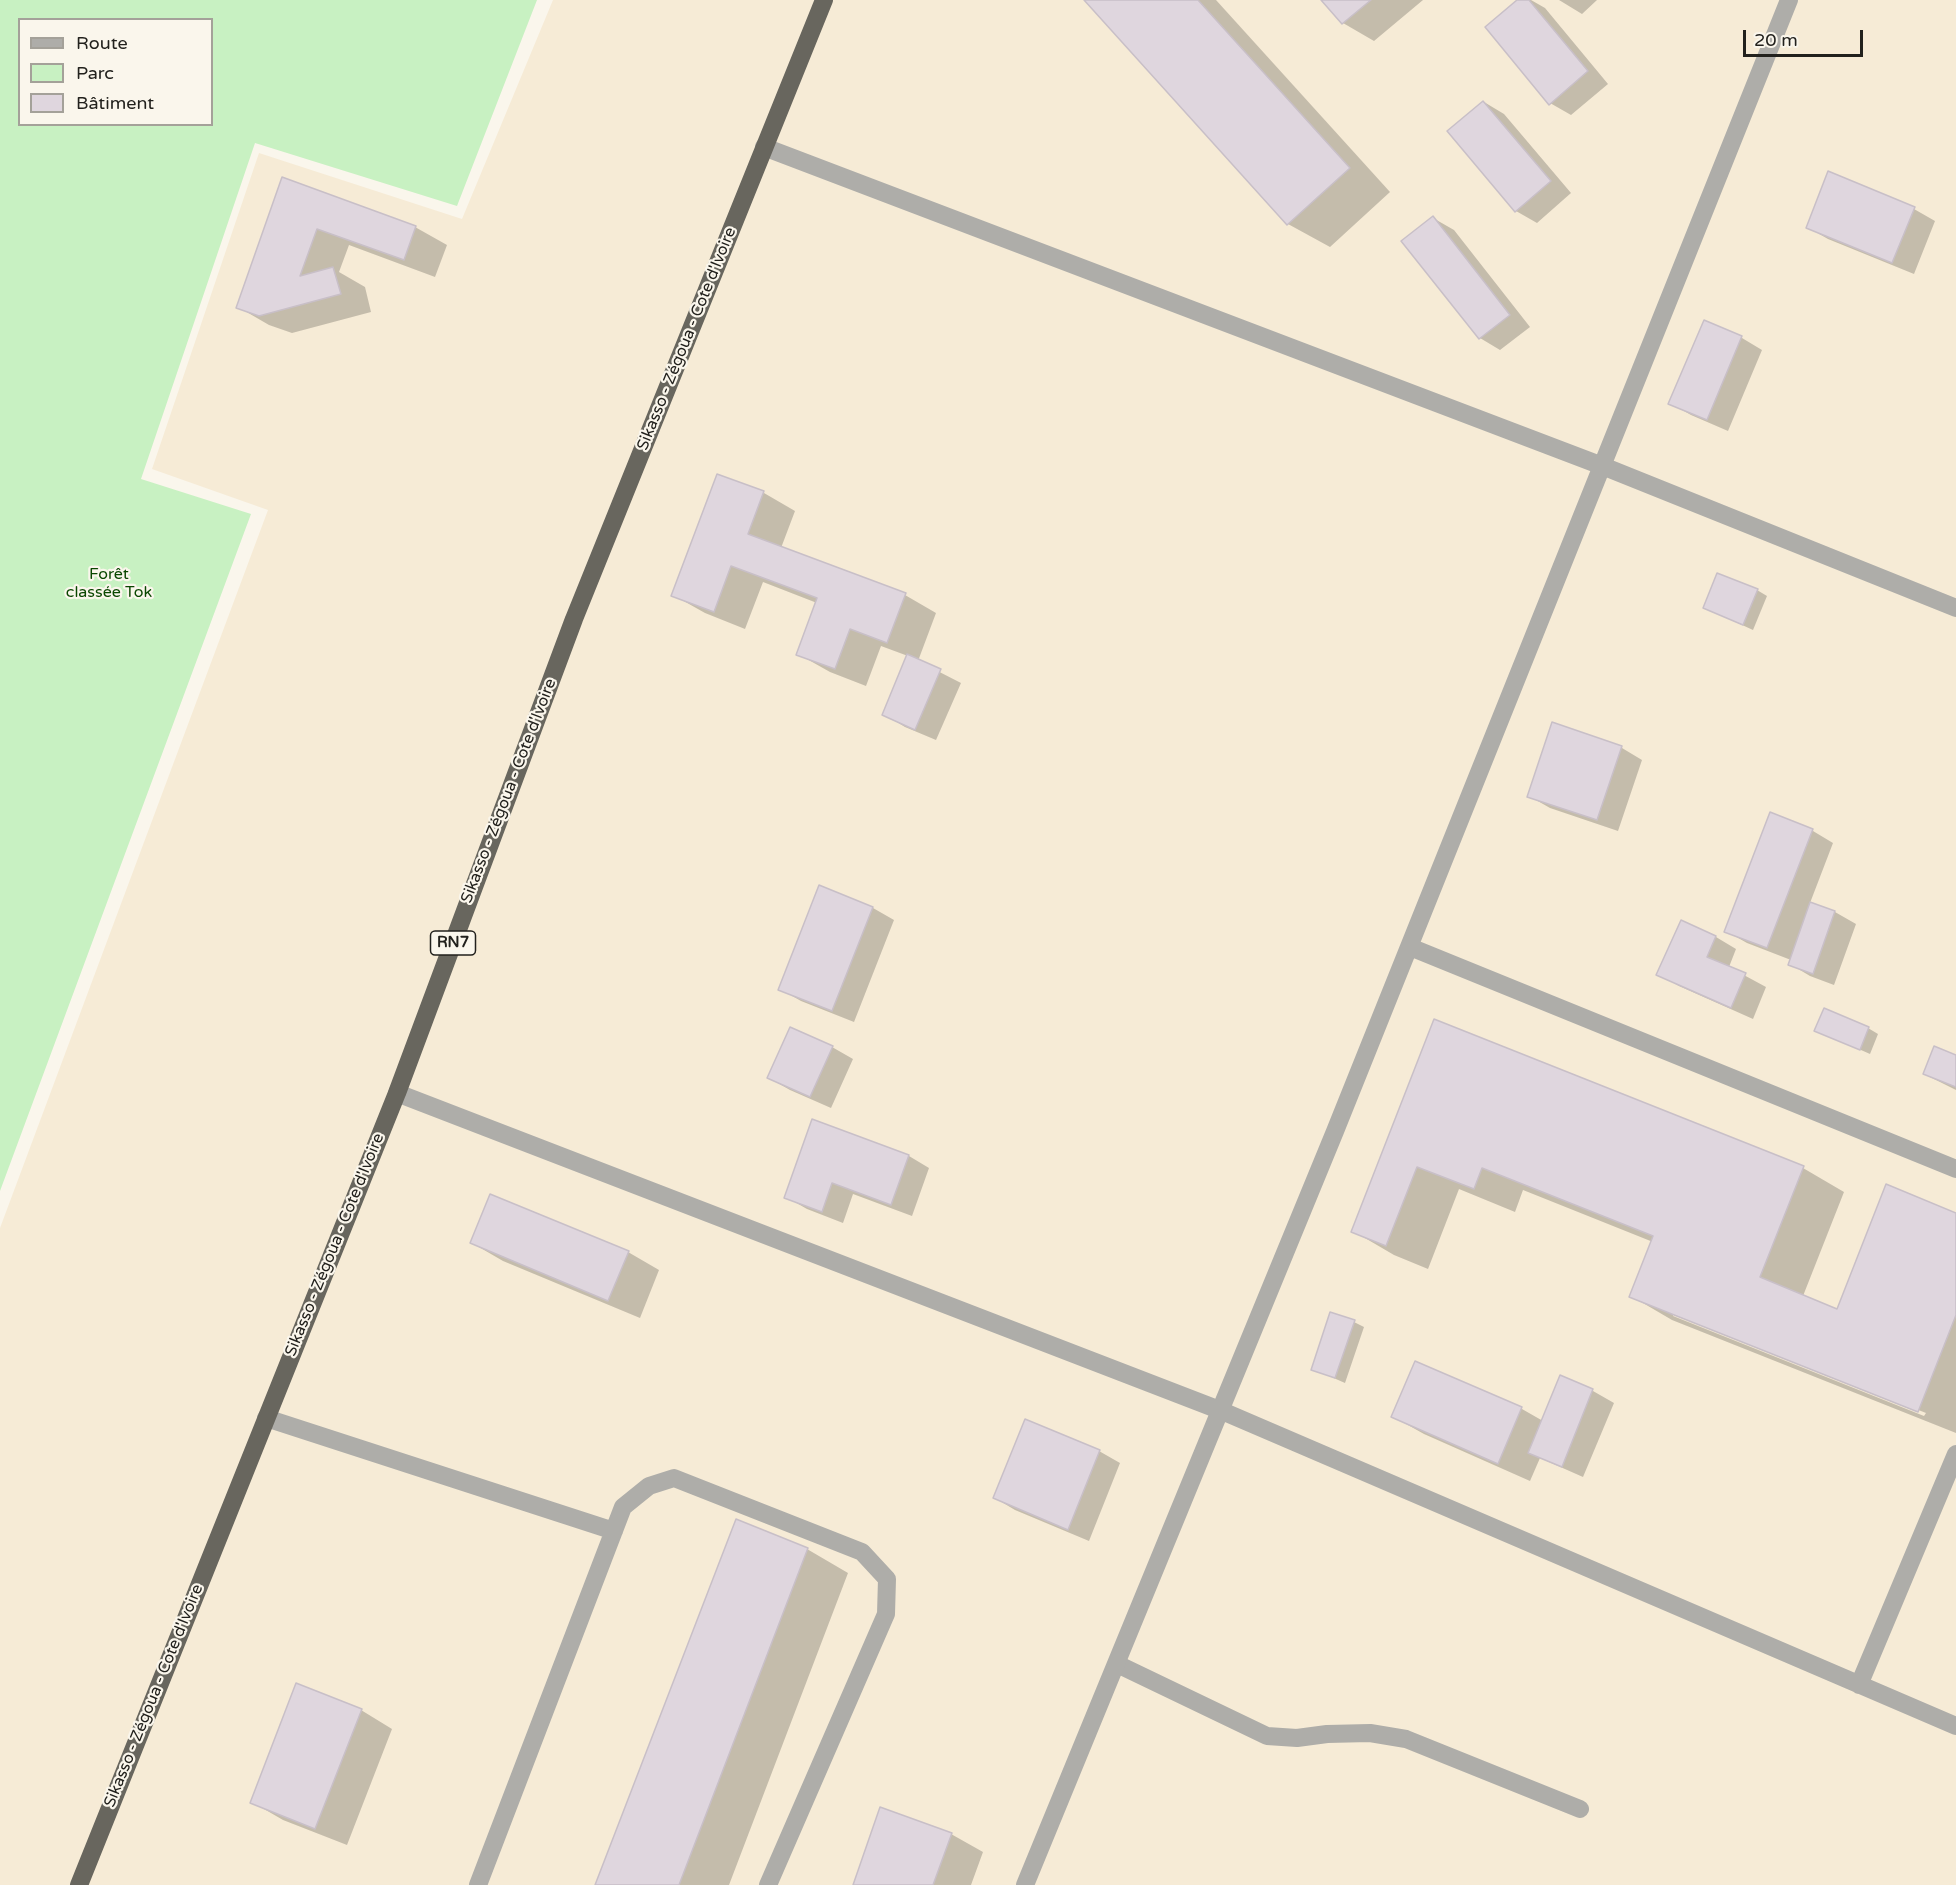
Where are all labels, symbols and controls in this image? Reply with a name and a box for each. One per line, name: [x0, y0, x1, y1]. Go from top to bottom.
legend: [18, 18, 213, 126]
scale bar: [1746, 18, 1866, 56]
text: 20 m: [1754, 29, 1798, 51]
text: Route: [76, 32, 128, 54]
text: Parc: [76, 62, 114, 84]
text: Bâtiment: [76, 92, 154, 114]
street label: Sikasso - Zégoua - Cote d'Ivoire: [633, 225, 741, 453]
park label: Forêt classée Tok: [66, 565, 152, 603]
street label: Sikasso - Zégoua - Cote d'Ivoire: [457, 676, 561, 906]
road number: RN7: [430, 931, 476, 955]
street label: Sikasso - Zégoua - Cote d'Ivoire: [281, 1131, 389, 1359]
street label: Sikasso - Zégoua - Cote d'Ivoire: [100, 1582, 208, 1810]

